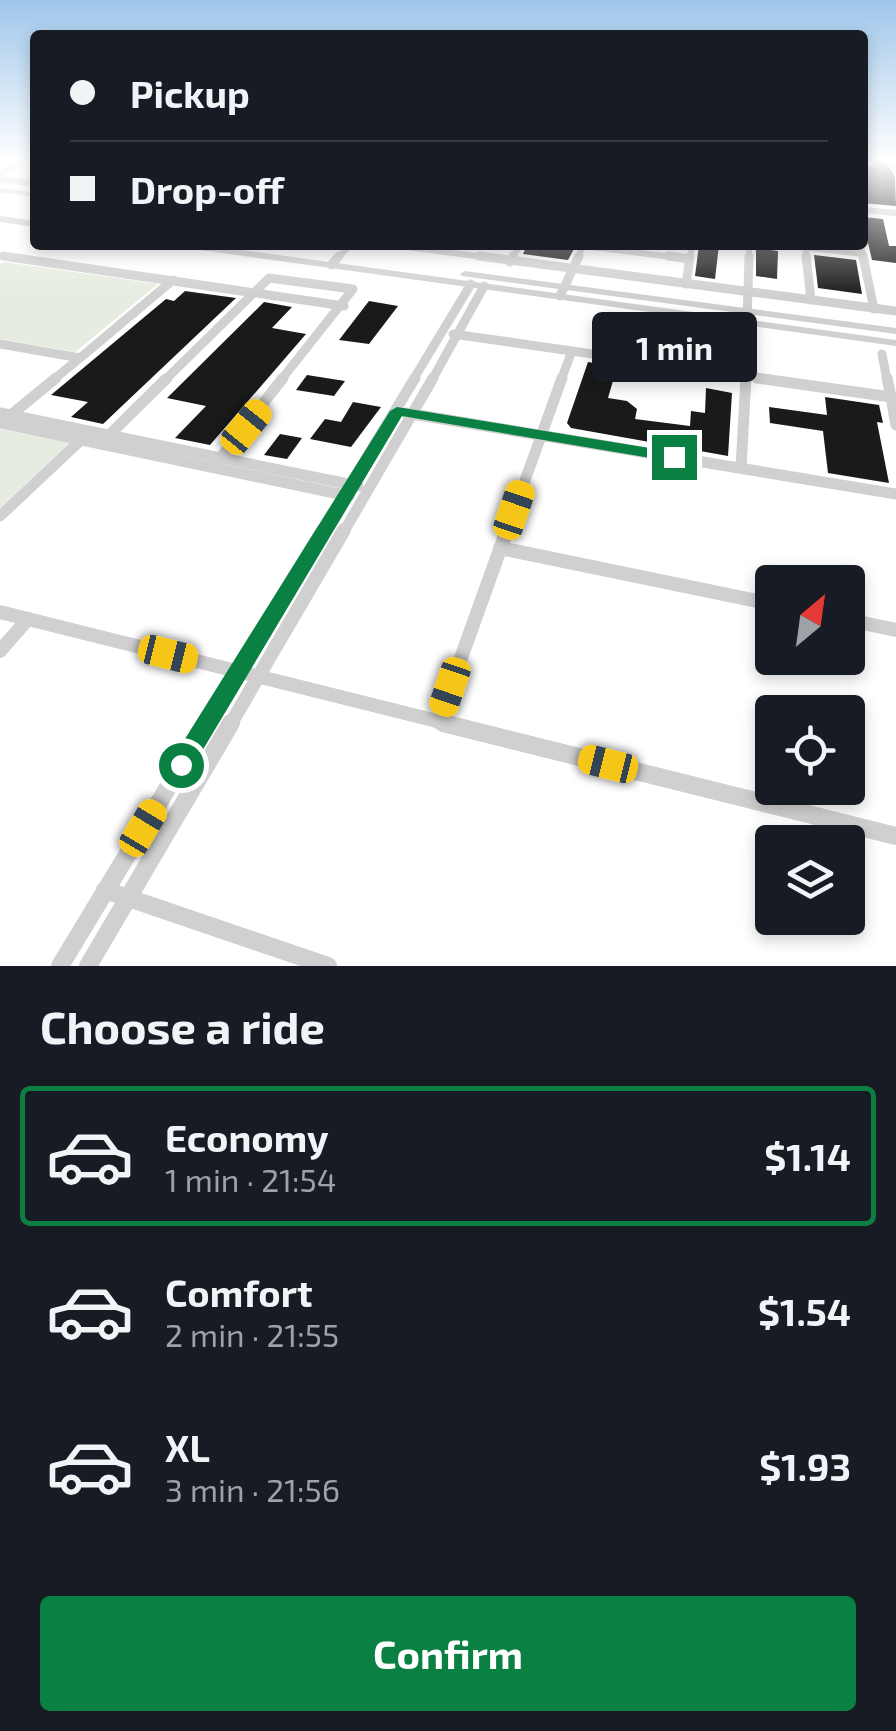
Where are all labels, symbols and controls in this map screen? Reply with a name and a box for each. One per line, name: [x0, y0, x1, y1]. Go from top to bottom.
text: Pickup: [130, 70, 250, 116]
text: Drop-off: [130, 166, 284, 212]
callout: 1 min: [592, 312, 756, 382]
text: 1 min: [636, 328, 713, 366]
car: [215, 394, 277, 460]
route end: [652, 435, 697, 480]
car: [490, 477, 538, 543]
north arrow: [755, 565, 865, 675]
map controls: [755, 565, 865, 935]
car: [135, 632, 201, 676]
car: [426, 654, 474, 720]
button: locate: [755, 695, 865, 805]
car: [575, 742, 641, 786]
route start: [159, 743, 204, 788]
car: [115, 795, 171, 861]
button: layers: [755, 825, 865, 935]
text: Choose a ride: [40, 999, 325, 1053]
icon: car: [45, 1111, 135, 1201]
text: Economy: [165, 1114, 329, 1160]
text: $1.14: [764, 1133, 851, 1179]
text: 1 min · 21:54: [165, 1160, 336, 1198]
icon: car: [45, 1266, 135, 1356]
text: Comfort: [165, 1269, 313, 1315]
text: $1.54: [758, 1288, 851, 1334]
text: 2 min · 21:55: [165, 1315, 339, 1353]
icon: car: [45, 1421, 135, 1511]
text: XL: [165, 1424, 210, 1470]
text: $1.93: [759, 1443, 851, 1489]
text: 3 min · 21:56: [165, 1470, 340, 1508]
button: Confirm: [40, 1596, 856, 1711]

